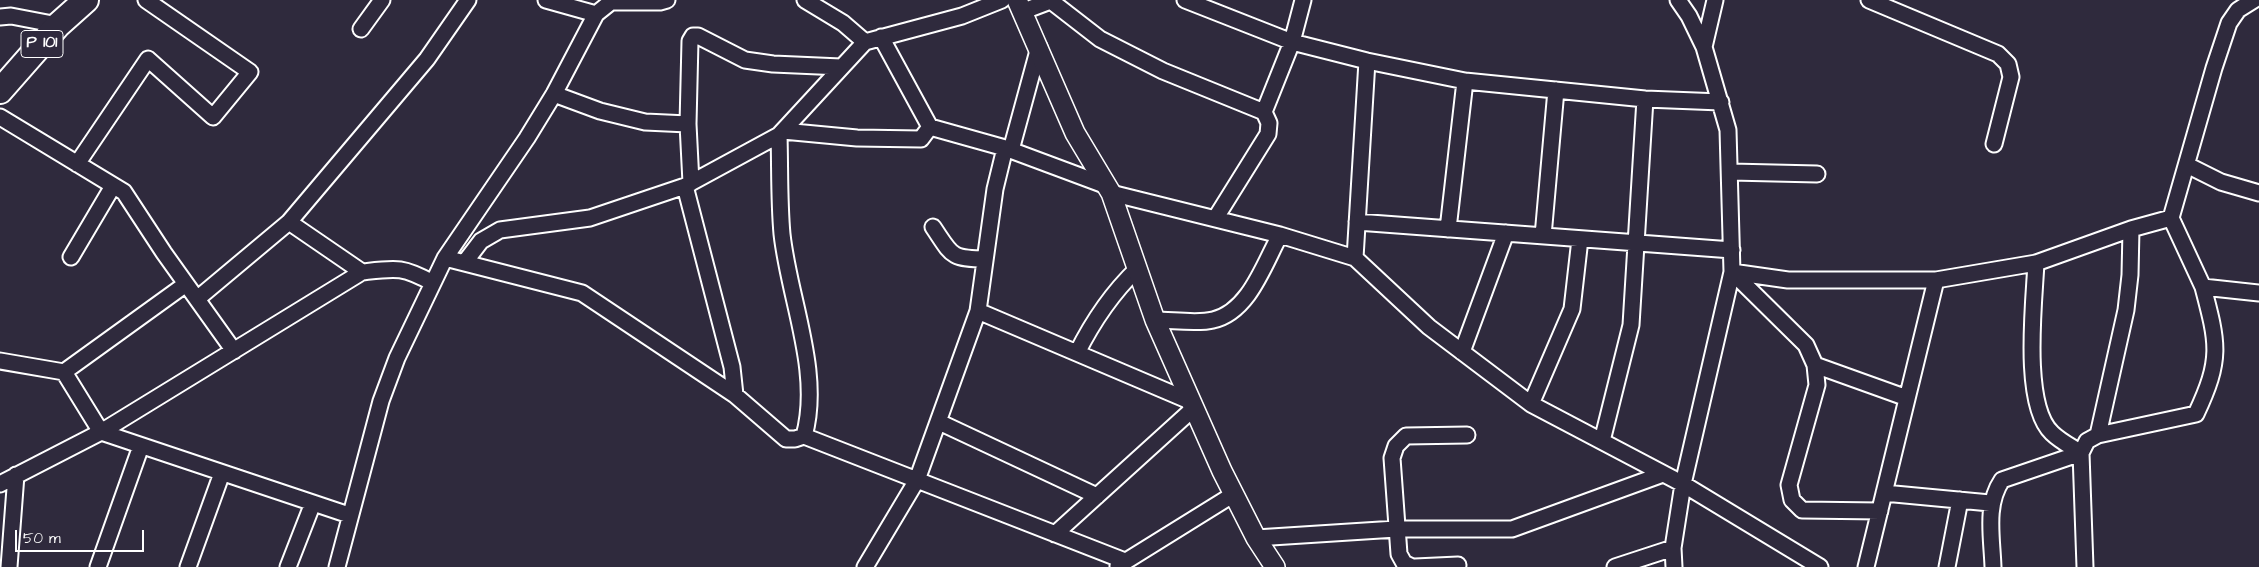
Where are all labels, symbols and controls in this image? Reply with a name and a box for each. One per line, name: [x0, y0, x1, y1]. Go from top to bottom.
road number: P 101: [21, 31, 63, 58]
scale bar: [18, 520, 146, 552]
text: 50 m: [23, 528, 61, 549]

